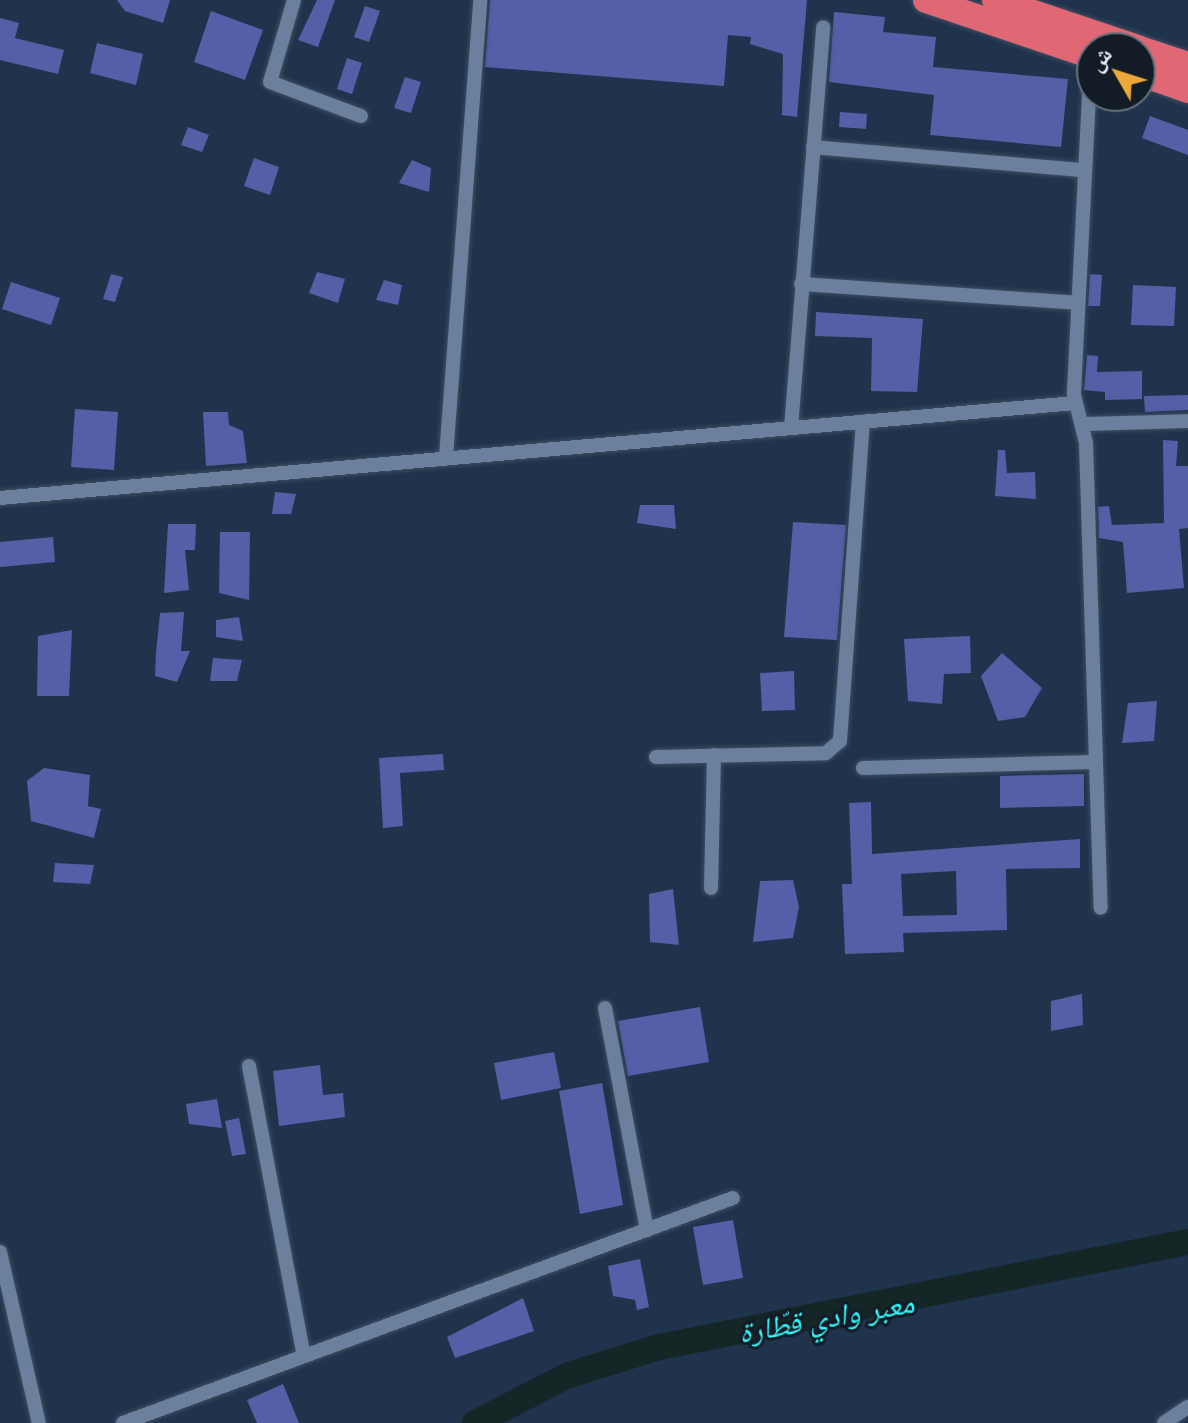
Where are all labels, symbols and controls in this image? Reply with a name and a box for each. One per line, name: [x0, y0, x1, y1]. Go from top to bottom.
north arrow: [1076, 32, 1156, 112]
text: ش: [1080, 40, 1118, 77]
water label: معبر وادي قطّارة: [735, 1284, 917, 1350]

